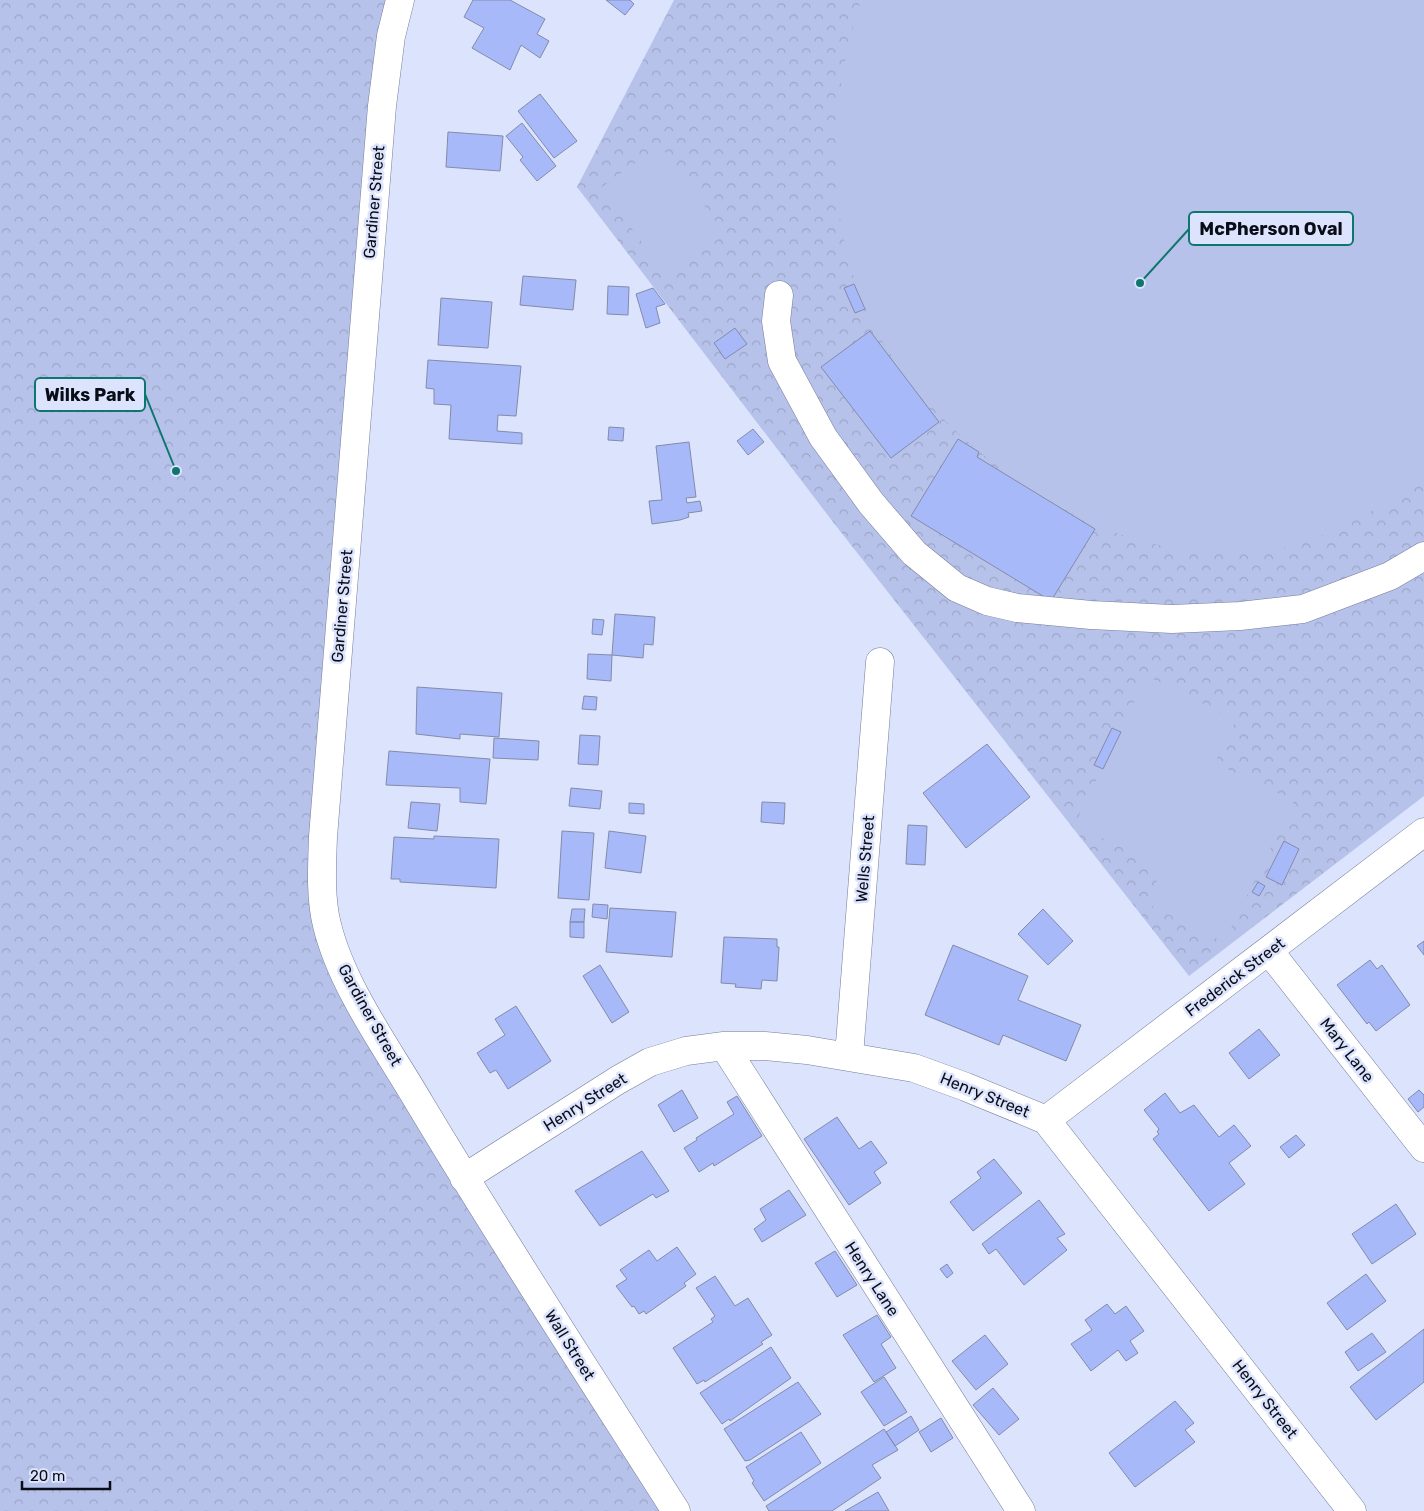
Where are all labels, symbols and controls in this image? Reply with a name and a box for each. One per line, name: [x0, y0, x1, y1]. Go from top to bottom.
street label: Gardiner Street: [360, 145, 388, 259]
callout: McPherson Oval: [1189, 212, 1353, 245]
text: McPherson Oval: [1199, 218, 1343, 240]
callout: Wilks Park: [35, 378, 145, 411]
text: Wilks Park: [45, 384, 136, 406]
street label: Gardiner Street: [328, 549, 356, 663]
street label: Wells Street: [852, 815, 878, 903]
street label: Frederick Street: [1182, 933, 1288, 1021]
street label: Gardiner Street: [334, 961, 406, 1069]
street label: Mary Lane: [1316, 1014, 1378, 1086]
street label: Henry Street: [938, 1068, 1032, 1122]
street label: Henry Street: [540, 1069, 630, 1135]
street label: Henry Lane: [841, 1238, 903, 1320]
street label: Wall Street: [541, 1306, 599, 1384]
street label: Henry Street: [1228, 1356, 1302, 1442]
scale bar: [22, 1458, 110, 1490]
text: 20 m: [30, 1467, 65, 1485]

